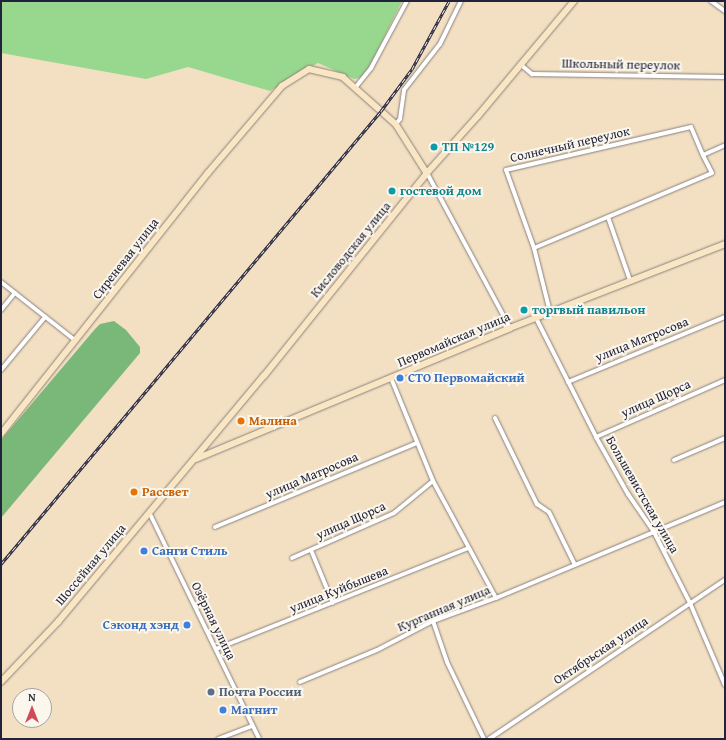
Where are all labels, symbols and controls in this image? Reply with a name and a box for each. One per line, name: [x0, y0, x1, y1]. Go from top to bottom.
street label: Школьный переулок: [562, 56, 680, 74]
street label: Солнечный переулок: [509, 124, 631, 166]
place label: ТП №129: [442, 139, 494, 155]
marker: ТП №129: [429, 142, 439, 152]
place label: гостевой дом: [400, 183, 482, 199]
marker: гостевой дом: [387, 186, 397, 196]
street label: Кисловодская улица: [308, 199, 394, 301]
street label: Сиреневая улица: [89, 215, 163, 303]
place label: торгвый павильон: [532, 302, 645, 318]
marker: торгвый павильон: [519, 305, 529, 315]
street label: Первомайская улица: [395, 309, 513, 371]
street label: улица Матросова: [593, 314, 691, 366]
place label: СТО Первомайский: [408, 370, 525, 386]
marker: СТО Первомайский: [395, 373, 405, 383]
street label: улица Щорса: [619, 377, 693, 421]
place label: Малина: [249, 413, 297, 429]
marker: Малина: [236, 416, 246, 426]
street label: Большевистская улица: [602, 434, 682, 556]
street label: улица Матросова: [263, 449, 361, 503]
place label: Рассвет: [142, 484, 188, 500]
marker: Рассвет: [129, 487, 139, 497]
street label: улица Щорса: [314, 499, 388, 543]
street label: Шоссейная улица: [53, 521, 129, 609]
place label: Санги Стиль: [152, 543, 228, 559]
marker: Санги Стиль: [139, 546, 149, 556]
street label: улица Куйбышева: [288, 563, 390, 617]
street label: Озёрная улица: [187, 579, 239, 663]
street label: Курганная улица: [395, 582, 493, 636]
street label: Октябрьская улица: [551, 614, 651, 688]
place label: Сэконд хэнд: [103, 617, 179, 633]
marker: Сэконд хэнд: [182, 620, 192, 630]
place label: Почта России: [219, 684, 302, 700]
marker: Почта России: [206, 687, 216, 697]
north arrow: [12, 688, 52, 728]
text: N: [28, 689, 36, 705]
place label: Магнит: [231, 702, 277, 718]
marker: Магнит: [218, 705, 228, 715]

